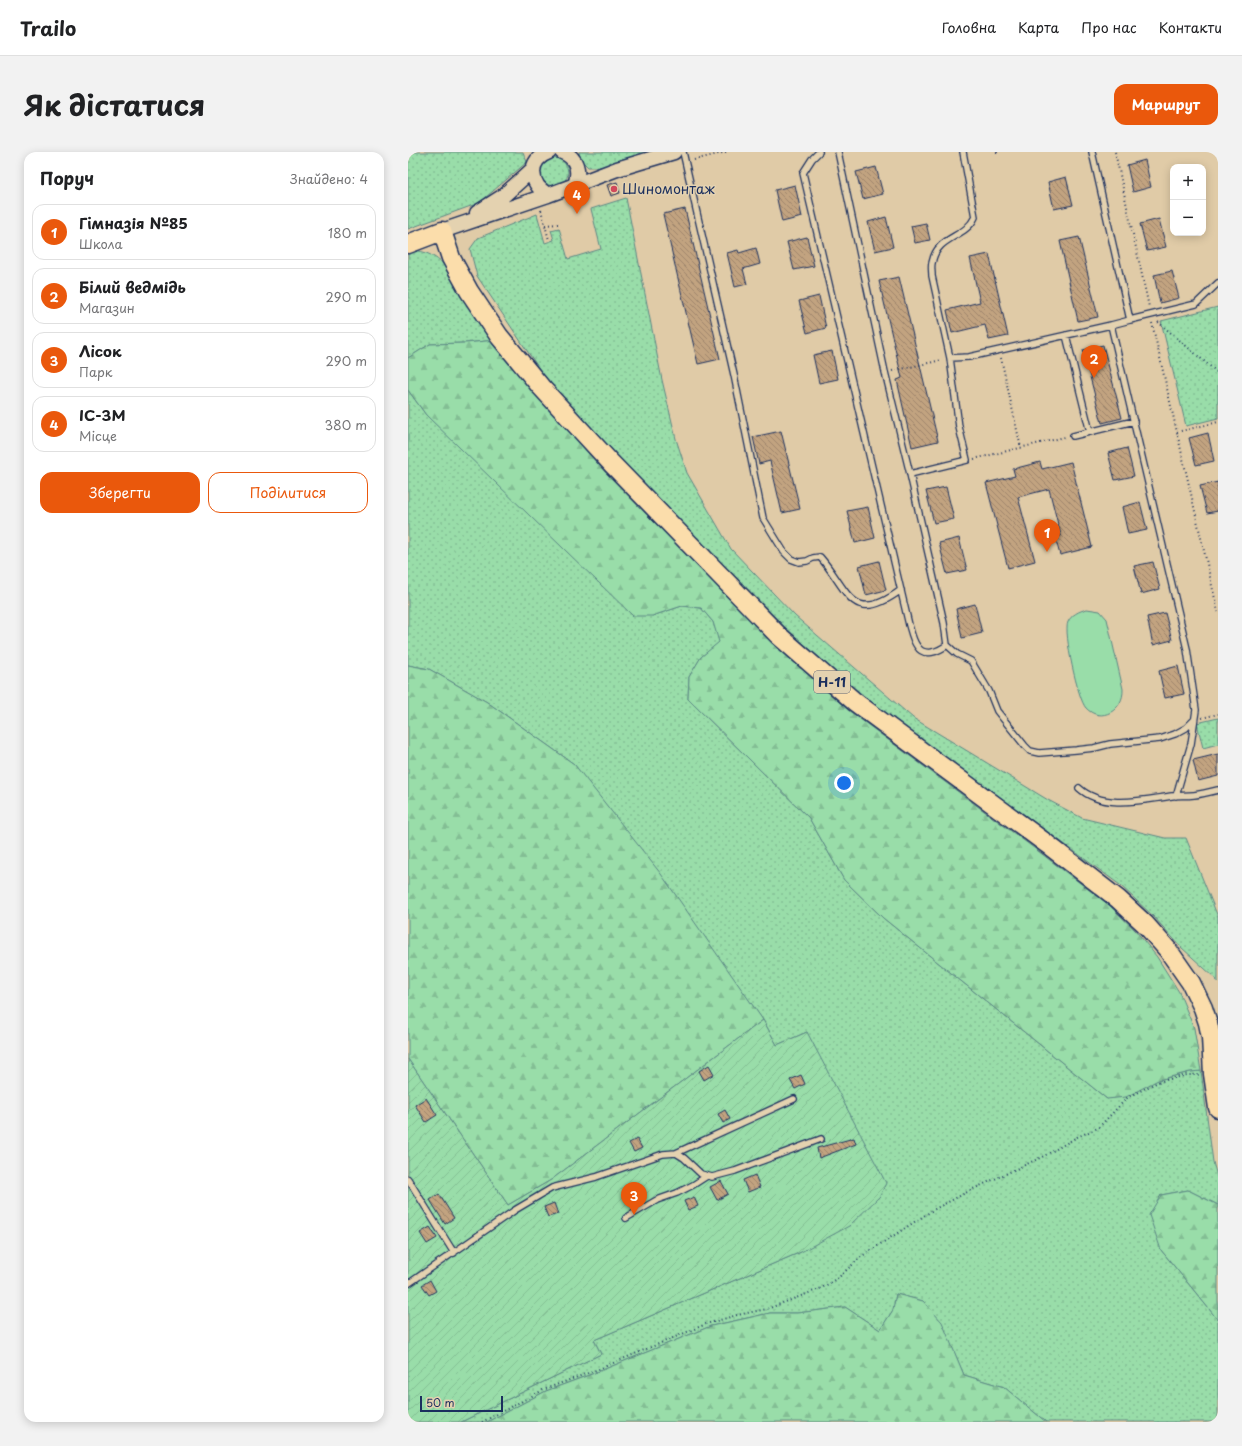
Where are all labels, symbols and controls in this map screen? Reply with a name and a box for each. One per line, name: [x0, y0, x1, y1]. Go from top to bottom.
text: Trailo: [20, 14, 76, 42]
text: Головна: [942, 17, 996, 38]
text: Карта: [1018, 17, 1059, 38]
text: Про нас: [1081, 17, 1137, 38]
text: Контакти: [1159, 17, 1222, 38]
text: Як дістатися: [24, 83, 205, 126]
button: Маршрут: [1114, 84, 1218, 125]
map controls: [1170, 164, 1206, 236]
button: +: [1170, 164, 1206, 200]
text: Поруч: [40, 165, 94, 191]
text: Знайдено: 4: [290, 169, 368, 188]
place label: Шиномонтаж: [622, 178, 716, 199]
pin: 4: [564, 181, 590, 214]
marker: Шиномонтаж: [609, 184, 619, 194]
button: −: [1170, 200, 1206, 236]
text: Гімназія №85: [79, 211, 188, 234]
text: 1: [51, 223, 57, 242]
text: 180 m: [328, 223, 367, 242]
text: Школа: [79, 234, 123, 253]
text: Білий ведмідь: [79, 275, 186, 298]
text: 2: [49, 287, 59, 306]
text: 290 m: [326, 287, 367, 306]
text: Магазин: [79, 298, 135, 317]
text: Лісок: [79, 339, 121, 362]
pin: 2: [1081, 345, 1107, 378]
text: 3: [50, 351, 58, 370]
text: 290 m: [326, 351, 367, 370]
text: Парк: [79, 362, 113, 381]
text: ІС-3М: [79, 403, 125, 426]
text: 4: [50, 415, 58, 434]
text: 380 m: [324, 415, 367, 434]
text: Місце: [79, 426, 117, 445]
button: Зберегти: [40, 472, 200, 513]
button: Поділитися: [208, 472, 368, 513]
pin: 1: [1034, 519, 1060, 552]
road number: Н-11: [814, 671, 850, 693]
your location: [834, 773, 854, 793]
pin: 3: [621, 1182, 647, 1215]
scale bar: [420, 1394, 503, 1413]
text: 50 m: [426, 1394, 455, 1411]

